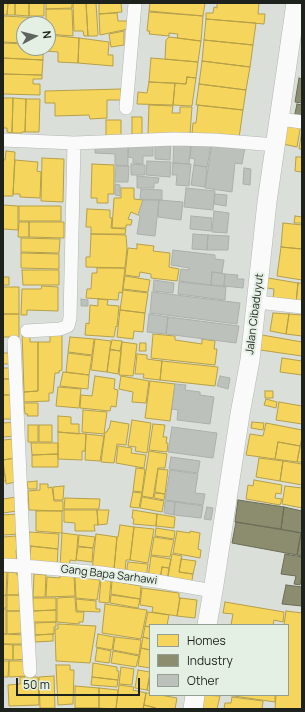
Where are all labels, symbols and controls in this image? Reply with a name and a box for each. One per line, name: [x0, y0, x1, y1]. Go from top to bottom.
north arrow: [16, 16, 56, 56]
text: N: [39, 30, 55, 39]
street label: Jalan Cibaduyut: [243, 273, 267, 355]
street label: Gang Bapa Sarhawi: [60, 563, 158, 587]
legend: [149, 624, 289, 696]
text: Homes: [187, 632, 226, 649]
text: Industry: [187, 652, 233, 669]
scale bar: [18, 670, 142, 696]
text: Other: [187, 672, 219, 689]
text: 50 m: [23, 676, 50, 693]

